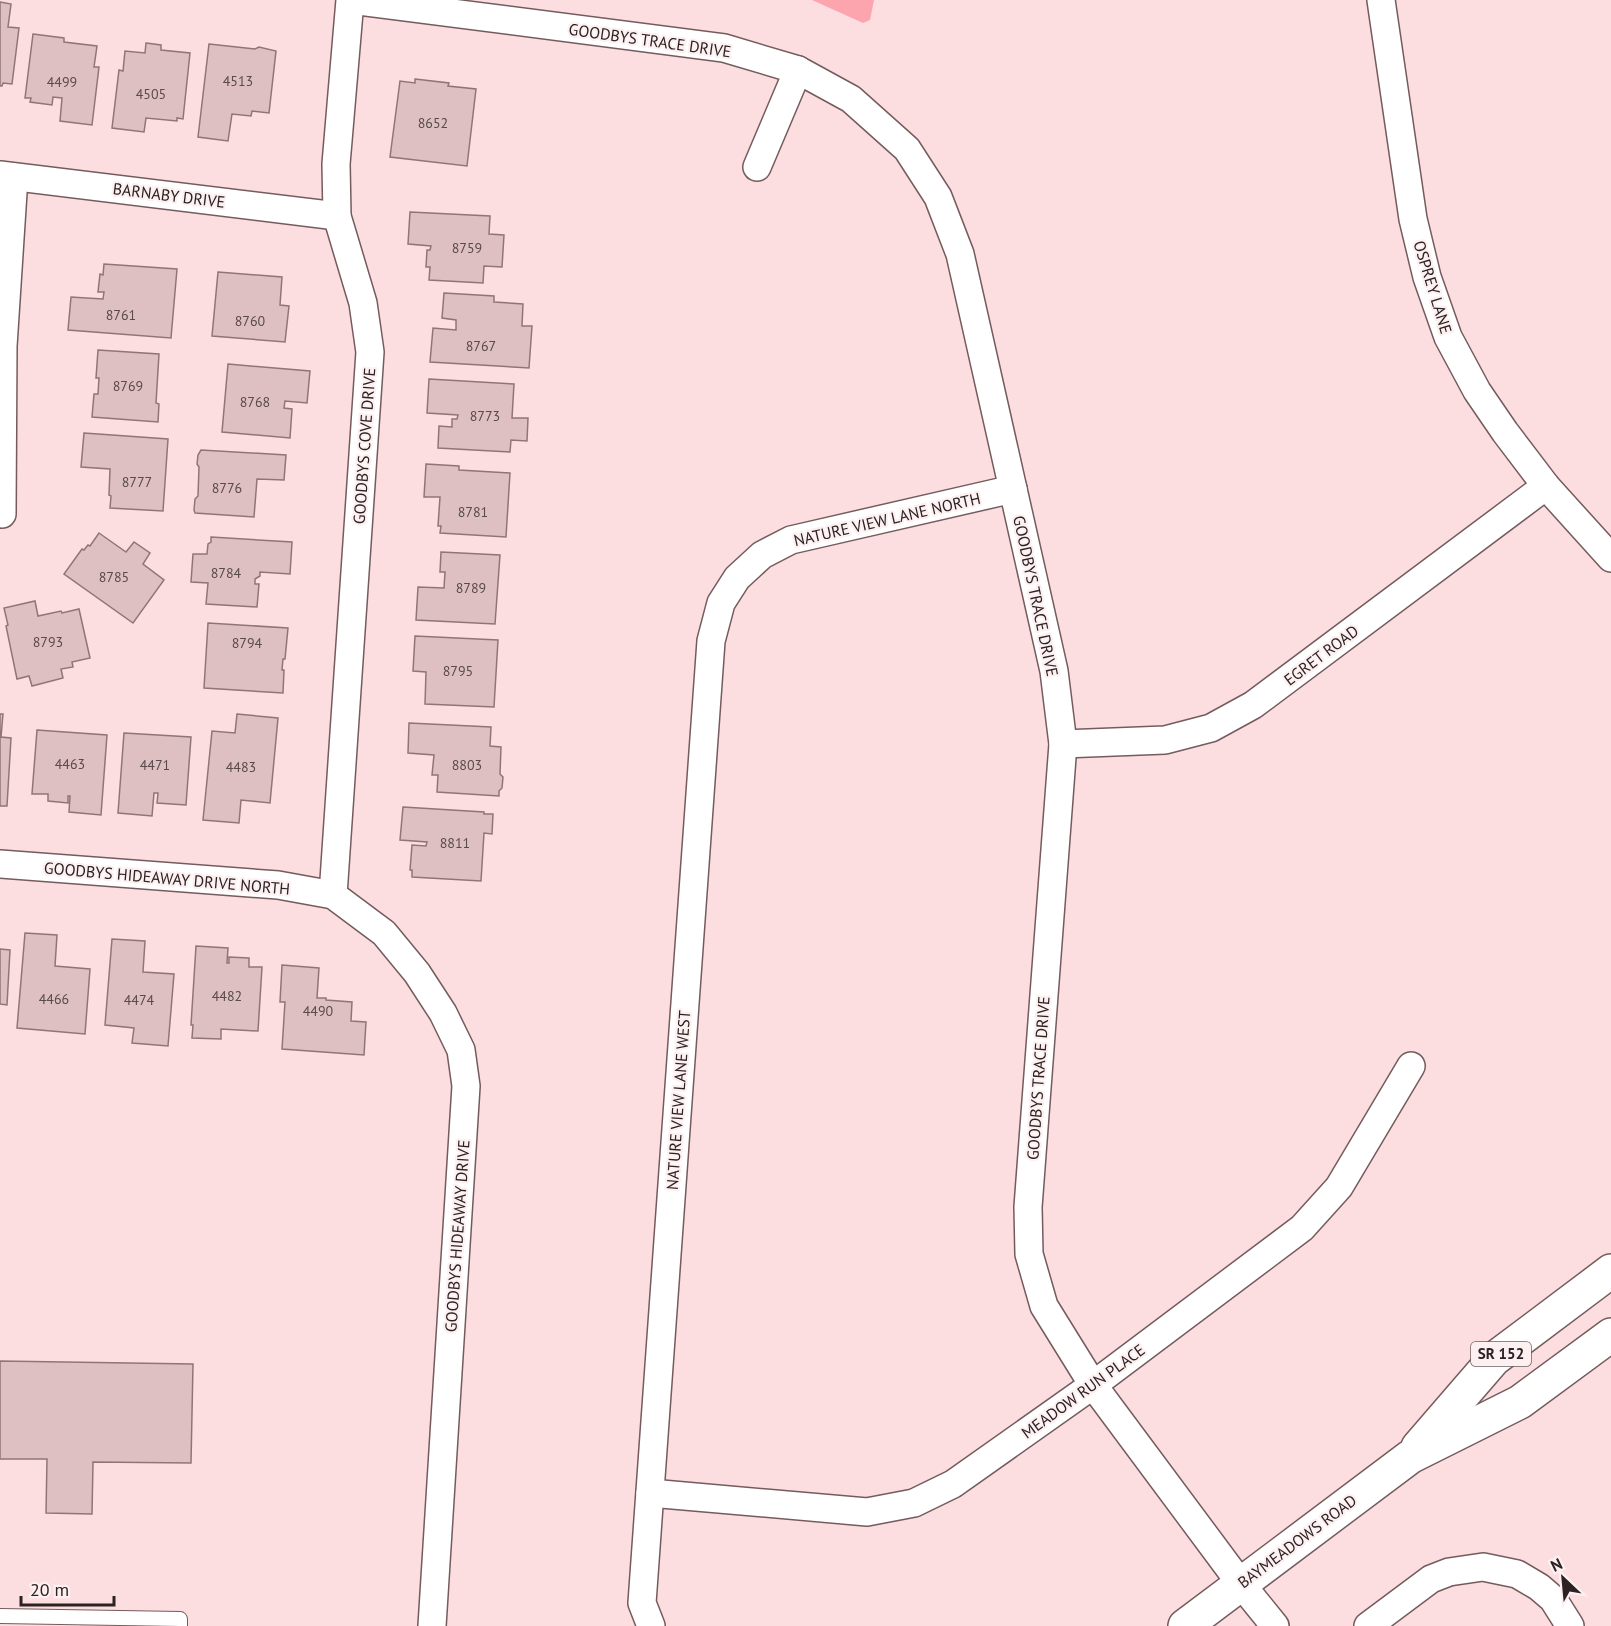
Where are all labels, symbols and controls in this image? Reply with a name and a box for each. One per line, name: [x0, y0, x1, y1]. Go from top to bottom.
street label: GOODBYS TRACE DRIVE: [567, 19, 733, 61]
house number: 4513: [223, 72, 253, 90]
house number: 4499: [47, 73, 77, 91]
house number: 4505: [136, 85, 166, 103]
house number: 8652: [418, 114, 448, 132]
street label: BARNABY DRIVE: [112, 178, 226, 212]
street label: OSPREY LANE: [1409, 238, 1457, 336]
house number: 8759: [452, 239, 482, 257]
house number: 8761: [106, 306, 136, 324]
house number: 8760: [235, 312, 266, 330]
house number: 8767: [466, 337, 496, 355]
street label: GOODBYS COVE DRIVE: [349, 367, 379, 525]
house number: 8769: [113, 377, 143, 395]
house number: 8768: [240, 393, 270, 411]
house number: 8773: [470, 407, 500, 425]
house number: 8777: [122, 473, 152, 491]
house number: 8776: [212, 479, 242, 497]
street label: NATURE VIEW LANE NORTH: [792, 488, 982, 550]
house number: 8781: [458, 503, 488, 521]
street label: GOODBYS TRACE DRIVE: [1009, 514, 1063, 678]
house number: 8784: [211, 564, 242, 582]
house number: 8785: [99, 568, 129, 586]
house number: 8789: [456, 579, 486, 597]
street label: EGRET ROAD: [1280, 620, 1362, 690]
house number: 8793: [33, 633, 63, 651]
house number: 8794: [232, 634, 263, 652]
house number: 8795: [443, 662, 473, 680]
house number: 4463: [55, 755, 85, 773]
house number: 4471: [140, 756, 170, 774]
house number: 8803: [452, 756, 482, 774]
house number: 4483: [226, 758, 256, 776]
house number: 8811: [440, 834, 470, 852]
street label: GOODBYS HIDEAWAY DRIVE NORTH: [43, 857, 291, 899]
house number: 4482: [212, 987, 242, 1005]
house number: 4466: [39, 990, 69, 1008]
house number: 4474: [124, 991, 155, 1009]
street label: GOODBYS TRACE DRIVE: [1022, 996, 1054, 1160]
house number: 4490: [303, 1002, 334, 1020]
street label: NATURE VIEW LANE WEST: [662, 1009, 694, 1190]
street label: GOODBYS HIDEAWAY DRIVE: [440, 1139, 474, 1333]
street label: MEADOW RUN PLACE: [1017, 1339, 1149, 1443]
road number: SR 152: [1471, 1342, 1531, 1366]
street label: BAYMEADOWS ROAD: [1234, 1490, 1360, 1592]
north arrow: [1533, 1548, 1593, 1608]
text: N: [1547, 1553, 1566, 1576]
scale bar: [21, 1569, 114, 1607]
text: 20 m: [30, 1578, 69, 1601]

